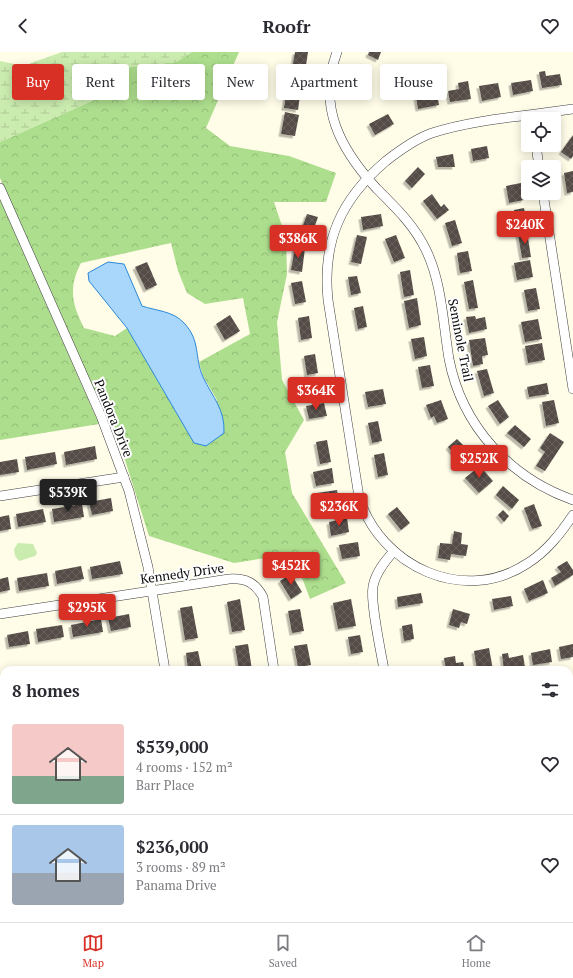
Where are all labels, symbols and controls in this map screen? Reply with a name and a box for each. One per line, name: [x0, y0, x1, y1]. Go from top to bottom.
text: Roofr: [263, 14, 310, 38]
icon: back: [12, 15, 34, 37]
icon: heart: [539, 15, 561, 37]
chip: Buy: [12, 64, 64, 100]
chip: Rent: [72, 64, 129, 100]
chip: Filters: [137, 64, 205, 100]
chip: New: [213, 64, 268, 100]
chip: Apartment: [276, 64, 372, 100]
chip: House: [380, 64, 447, 100]
map controls: [521, 112, 561, 200]
button: locate: [521, 112, 561, 152]
button: layers: [521, 160, 561, 200]
pin: $240K: [497, 211, 553, 245]
text: $240K: [506, 215, 544, 233]
pin: $386K: [270, 225, 326, 259]
text: $386K: [279, 229, 317, 247]
street label: Seminole Trail: [444, 297, 478, 383]
street label: Pandora Drive: [90, 377, 138, 459]
pin: $364K: [288, 377, 344, 411]
text: $364K: [297, 381, 335, 399]
pin: $252K: [451, 445, 507, 479]
text: $252K: [460, 449, 498, 467]
pin: $539K: [40, 479, 96, 513]
text: $539K: [49, 483, 87, 501]
pin: $236K: [311, 493, 367, 527]
text: $236K: [320, 497, 358, 515]
pin: $452K: [263, 552, 319, 586]
text: $452K: [272, 556, 310, 574]
street label: Kennedy Drive: [139, 558, 225, 588]
pin: $295K: [59, 594, 115, 628]
text: $295K: [68, 598, 106, 616]
text: 8 homes: [12, 679, 80, 702]
icon: filters: [539, 679, 561, 701]
text: $539,000: [136, 735, 208, 758]
icon: home: [44, 740, 92, 788]
icon: heart: [539, 753, 561, 775]
text: 4 rooms · 152 m²: [136, 758, 233, 776]
text: Barr Place: [136, 776, 194, 794]
text: $236,000: [136, 835, 208, 858]
icon: home: [44, 841, 92, 889]
icon: heart: [539, 854, 561, 876]
text: 3 rooms · 89 m²: [136, 858, 226, 876]
text: Panama Drive: [136, 876, 217, 894]
tab: Map: [82, 932, 104, 970]
tab: Saved: [269, 932, 297, 970]
tab: Home: [462, 932, 491, 970]

